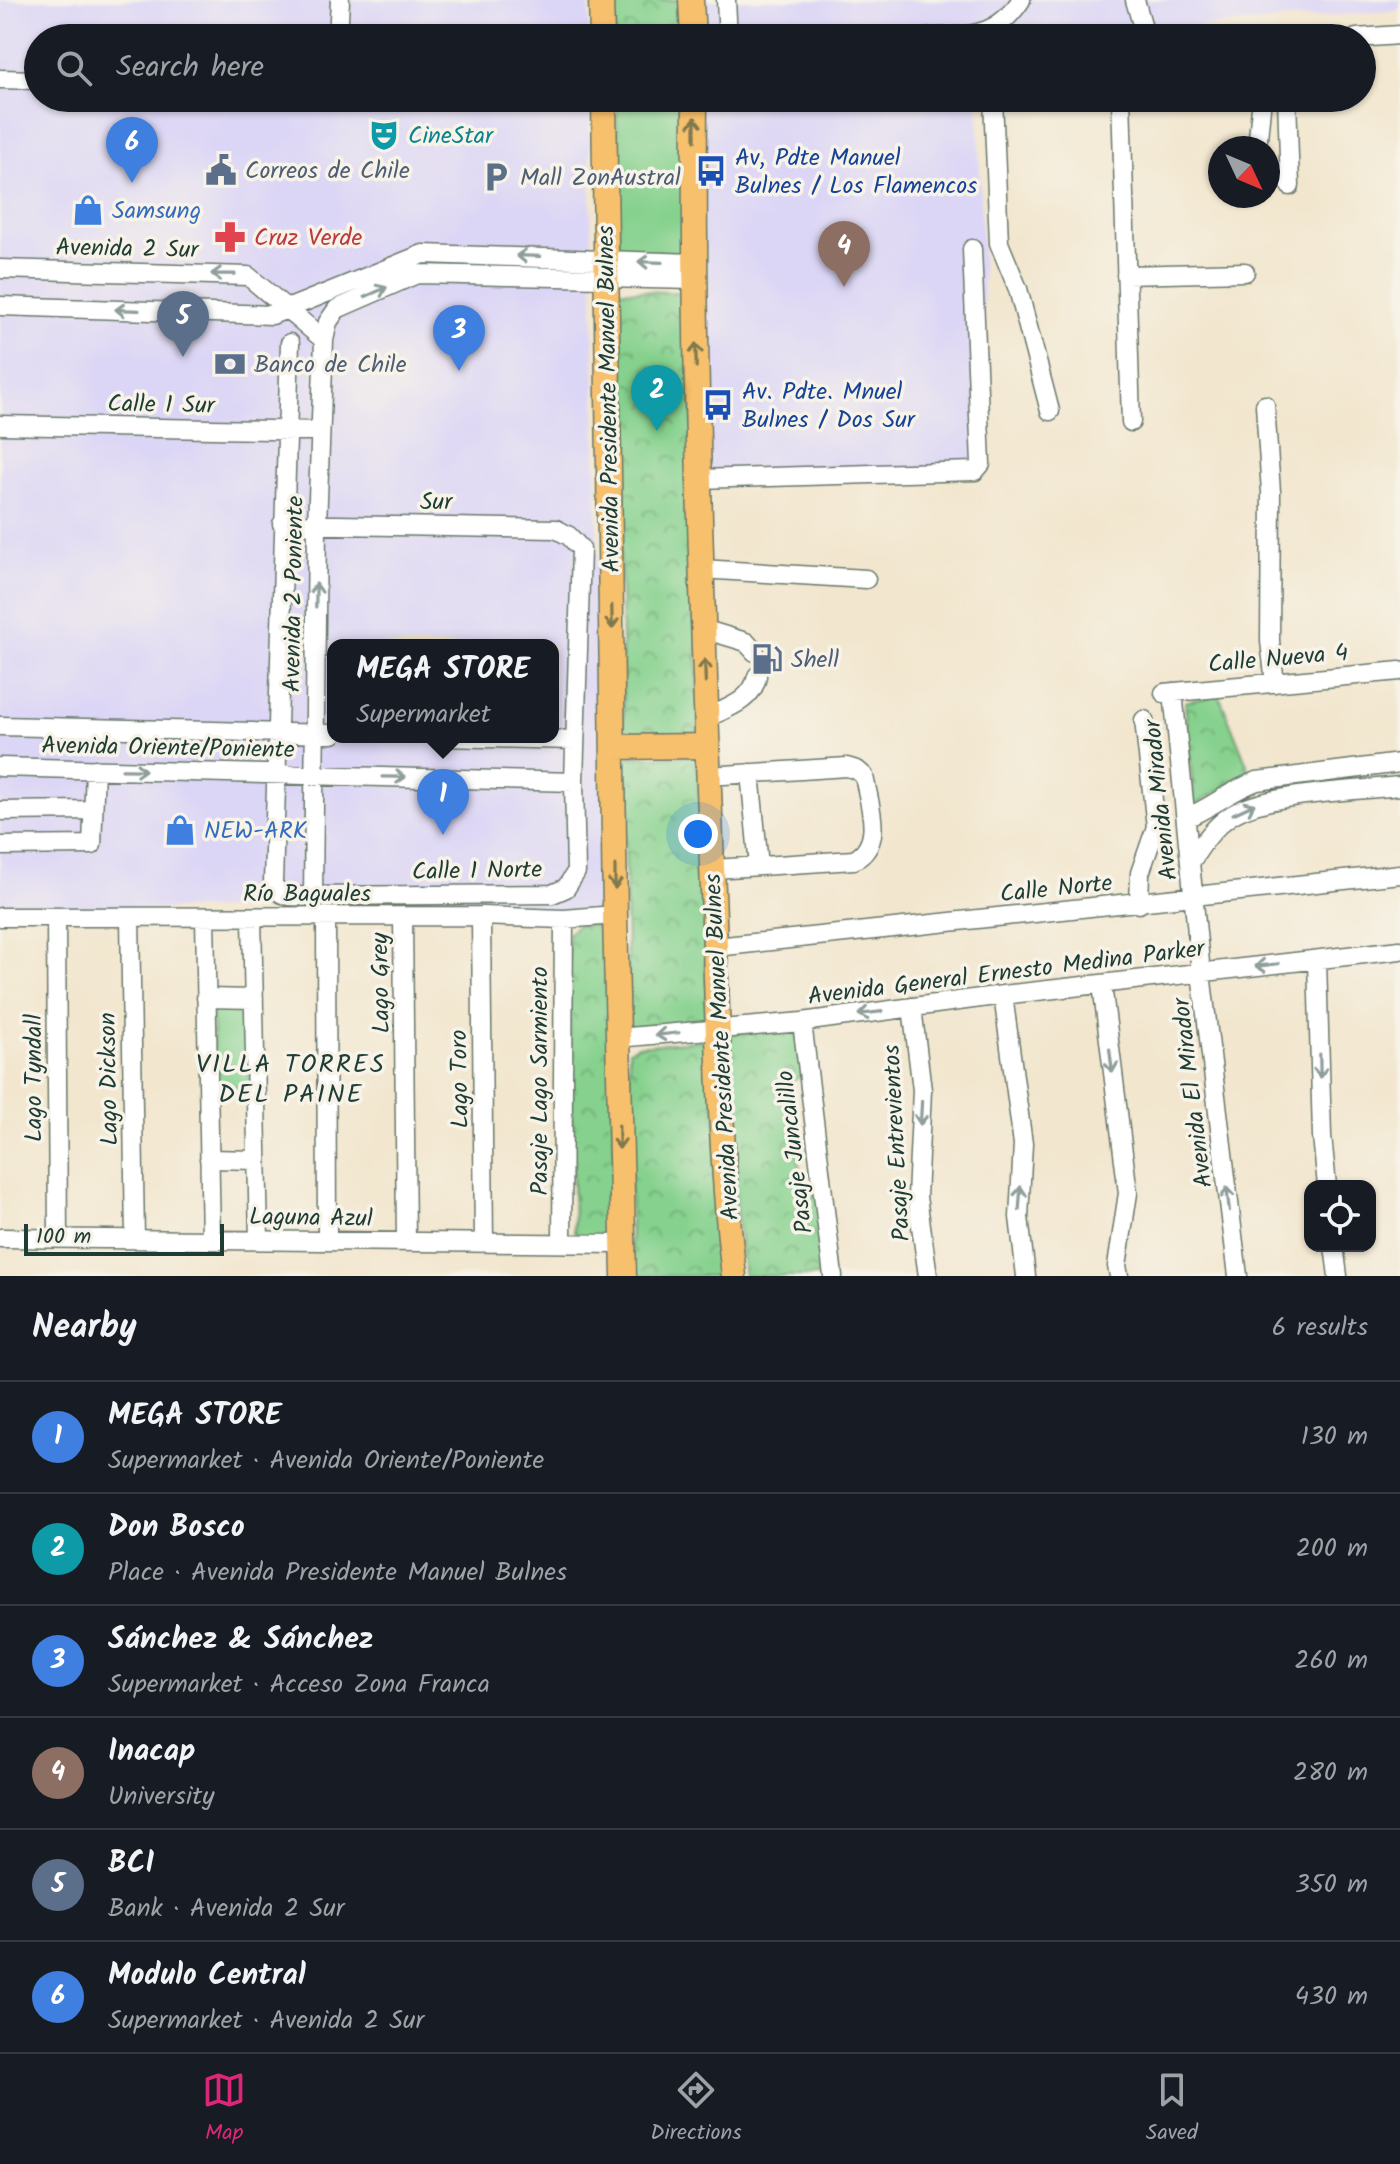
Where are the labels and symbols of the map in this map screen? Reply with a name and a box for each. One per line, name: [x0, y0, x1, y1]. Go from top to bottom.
one-way arrow: [687, 116, 703, 143]
pin: 6: [106, 117, 158, 183]
place label: CineStar: [408, 117, 495, 156]
theatre icon: CineStar: [367, 118, 401, 152]
north arrow: [1208, 136, 1280, 208]
place label: Av, Pdte Manuel Bulnes / Los Flamencos: [735, 139, 977, 206]
place label: Correos de Chile: [245, 152, 410, 191]
public building icon: Correos de Chile: [204, 153, 238, 187]
bus stop icon: Av, Pdte Manuel Bulnes / Los Flamencos: [694, 154, 728, 188]
place label: Mall ZonAustral: [520, 159, 681, 198]
parking icon: Mall ZonAustral: [479, 160, 513, 194]
place label: Samsung: [112, 192, 201, 231]
shop icon: Samsung: [71, 193, 105, 227]
place label: Cruz Verde: [254, 219, 363, 258]
pharmacy icon: Cruz Verde: [213, 220, 247, 254]
pin: 4: [818, 221, 870, 287]
street label: Avenida Presidente Manuel Bulnes: [587, 225, 632, 573]
street label: Avenida 2 Sur: [55, 229, 201, 270]
one-way arrow: [515, 248, 542, 263]
one-way arrow: [637, 254, 664, 269]
one-way arrow: [210, 266, 237, 281]
one-way arrow: [364, 283, 388, 298]
pin: 5: [157, 291, 209, 357]
one-way arrow: [114, 303, 141, 318]
pin: 3: [433, 305, 485, 371]
one-way arrow: [688, 342, 703, 369]
place label: Banco de Chile: [254, 346, 407, 385]
bank icon: Banco de Chile: [213, 347, 247, 381]
pin: 2: [631, 365, 683, 431]
place label: Av. Pdte. Mnuel Bulnes / Dos Sur: [742, 373, 917, 440]
street label: Calle 1 Sur: [107, 385, 217, 426]
bus stop icon: Av. Pdte. Mnuel Bulnes / Dos Sur: [701, 388, 735, 422]
street label: Sur: [420, 483, 454, 522]
street label: Avenida 2 Poniente: [273, 495, 316, 693]
one-way arrow: [308, 582, 324, 609]
one-way arrow: [604, 603, 619, 630]
street label: Calle Nueva 4: [1206, 634, 1350, 685]
place label: Shell: [791, 641, 839, 680]
fuel station icon: Shell: [750, 642, 784, 676]
one-way arrow: [697, 658, 712, 685]
street label: Avenida Mirador: [1133, 715, 1189, 882]
street label: Avenida Oriente/Poniente: [41, 727, 295, 770]
one-way arrow: [120, 763, 147, 778]
one-way arrow: [380, 769, 407, 785]
pin: 1: [417, 769, 469, 835]
one-way arrow: [1232, 801, 1256, 816]
place label: NEW-ARK: [204, 812, 308, 851]
shop icon: NEW-ARK: [163, 813, 197, 847]
your location: [678, 814, 718, 854]
street label: Calle 1 Norte: [412, 851, 543, 892]
one-way arrow: [607, 863, 623, 890]
street label: Calle Norte: [998, 864, 1115, 915]
street label: Avenida Presidente Manuel Bulnes: [694, 873, 751, 1221]
street label: Río Baguales: [243, 875, 371, 914]
street label: Avenida General Ernesto Medina Parker: [806, 930, 1209, 1017]
street label: Lago Grey: [361, 931, 402, 1034]
one-way arrow: [1254, 958, 1281, 973]
street label: Pasaje Lago Sarmiento: [521, 966, 560, 1196]
street label: Avenida El Mirador: [1162, 994, 1224, 1190]
one-way arrow: [858, 1006, 883, 1021]
street label: Lago Dickson: [89, 1012, 130, 1146]
street label: Lago Tyndall: [15, 1014, 54, 1142]
one-way arrow: [654, 1027, 681, 1042]
street label: Lago Toro: [440, 1029, 481, 1129]
district label: VILLA TORRES DEL PAINE: [196, 1044, 386, 1116]
street label: Pasaje Entrevientos: [873, 1044, 922, 1242]
one-way arrow: [1104, 1048, 1119, 1074]
one-way arrow: [1312, 1052, 1327, 1079]
street label: Pasaje Juncalillo: [766, 1068, 825, 1236]
one-way arrow: [913, 1099, 928, 1126]
one-way arrow: [611, 1123, 627, 1150]
one-way arrow: [1013, 1186, 1028, 1212]
one-way arrow: [1221, 1186, 1236, 1212]
street label: Laguna Azul: [249, 1198, 373, 1239]
scale bar: [24, 1220, 224, 1256]

